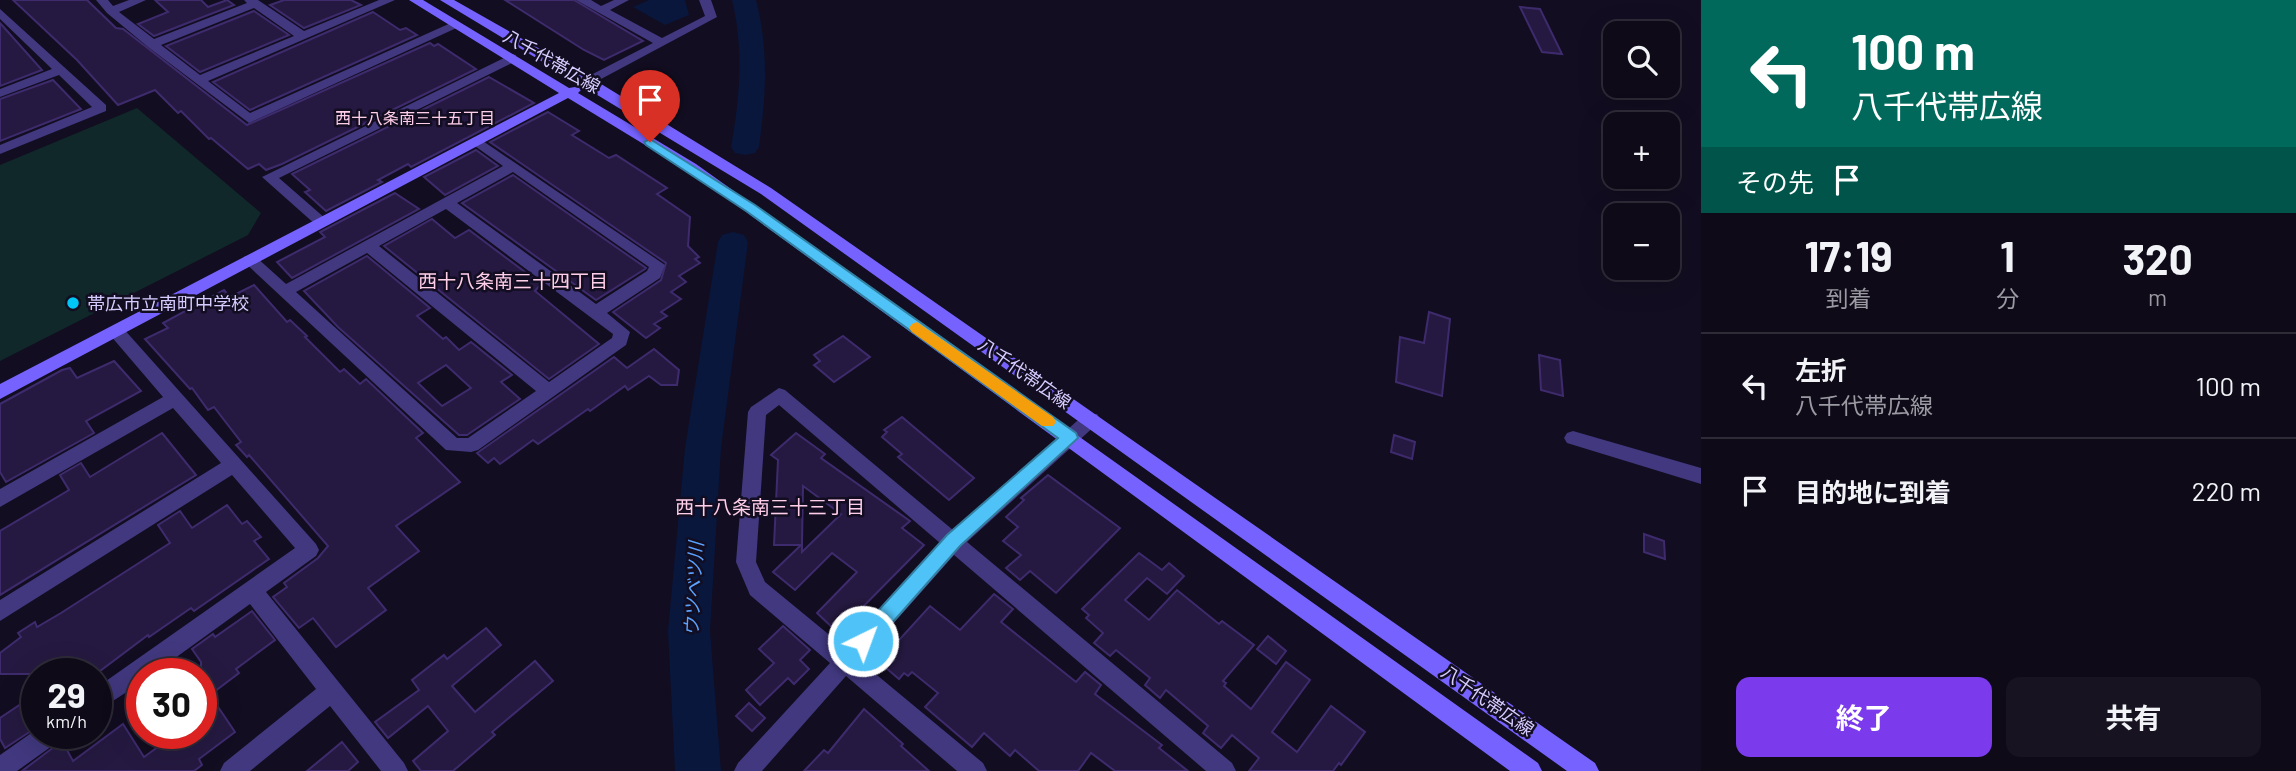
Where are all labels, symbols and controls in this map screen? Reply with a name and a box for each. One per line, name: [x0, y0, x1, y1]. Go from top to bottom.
map controls: [1603, 21, 1680, 280]
button: search: [1603, 21, 1680, 98]
text: 100 m: [1851, 21, 1975, 80]
street label: 八千代帯広線: [500, 24, 604, 98]
icon: left: [1736, 28, 1827, 119]
pin: [620, 70, 680, 142]
icon: arrive: [631, 81, 669, 119]
text: 八千代帯広線: [1851, 86, 2043, 124]
district label: 西十八条南三十五丁目: [335, 108, 495, 127]
button: +: [1603, 112, 1680, 189]
icon: arrive: [1828, 161, 1866, 199]
text: その先: [1736, 166, 1814, 197]
button: −: [1603, 203, 1680, 280]
text: 17:19: [1804, 230, 1893, 280]
text: 1: [2000, 230, 2015, 280]
text: 320: [2122, 233, 2193, 283]
district label: 西十八条南三十四丁目: [418, 269, 608, 292]
text: m: [2148, 283, 2167, 311]
text: 到着: [1826, 284, 1872, 312]
text: 分: [1996, 284, 2019, 312]
place label: 帯広市立南町中学校: [87, 292, 249, 314]
marker: 帯広市立南町中学校: [65, 295, 81, 311]
street label: 八千代帯広線: [974, 333, 1076, 413]
text: 左折: [1795, 354, 1847, 385]
icon: left: [1736, 367, 1774, 405]
text: 100 m: [2196, 370, 2261, 401]
text: 八千代帯広線: [1795, 391, 1933, 419]
icon: arrive: [1736, 472, 1774, 510]
text: 220 m: [2192, 475, 2261, 506]
text: 目的地に到着: [1795, 476, 1951, 507]
district label: 西十八条南三十三丁目: [675, 495, 865, 518]
water label: ウツベツ川: [679, 539, 707, 637]
position arrow: [826, 604, 900, 678]
speed limit sign: 30: [126, 658, 217, 749]
street label: 八千代帯広線: [1437, 660, 1539, 740]
text: 29: [47, 673, 86, 715]
button: 終了: [1736, 677, 1992, 757]
button: 共有: [2006, 677, 2261, 757]
text: km/h: [46, 710, 87, 732]

